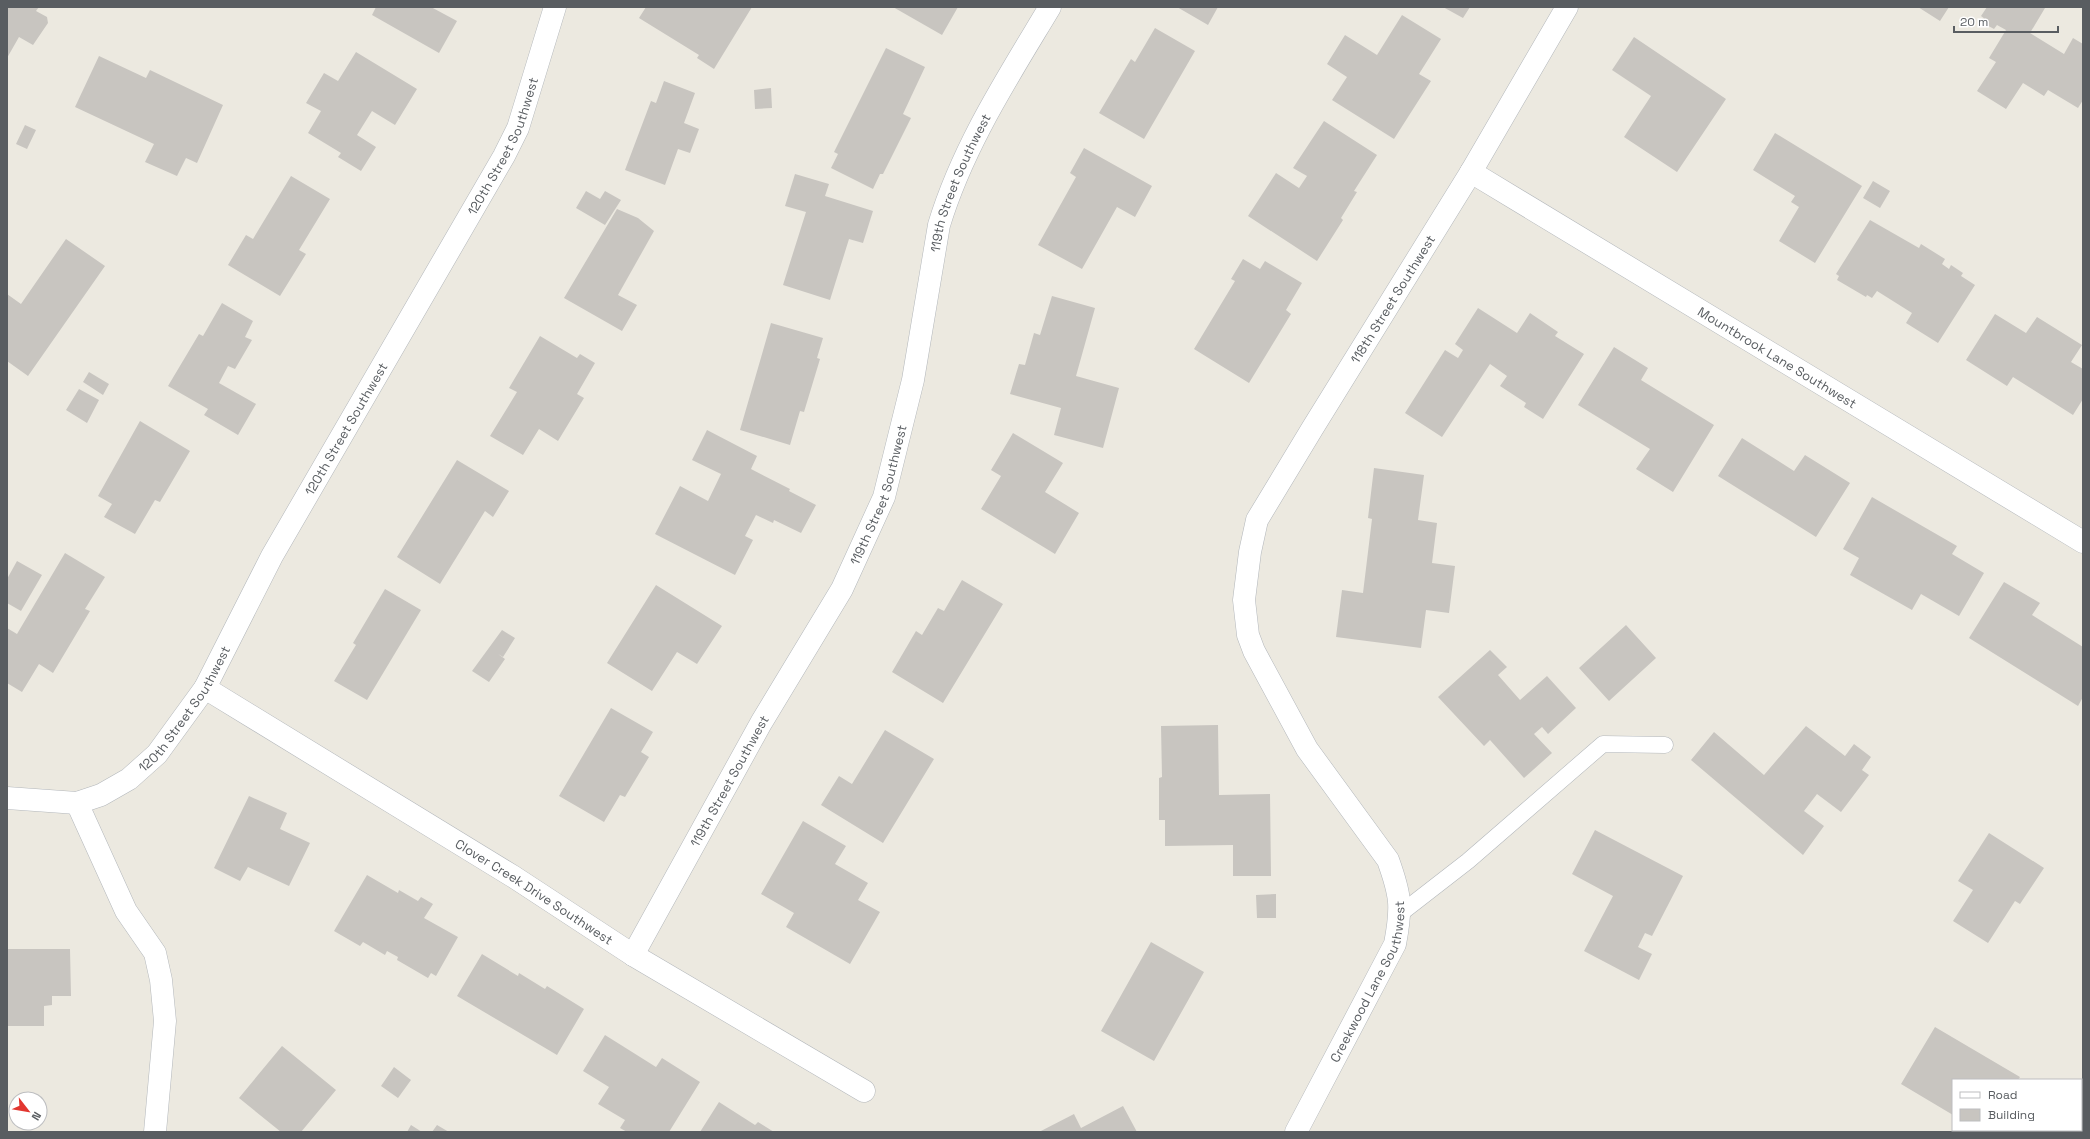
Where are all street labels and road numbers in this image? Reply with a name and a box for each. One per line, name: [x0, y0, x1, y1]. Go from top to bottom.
street label: 120th Street Southwest: [464, 75, 542, 218]
street label: 119th Street Southwest: [927, 111, 995, 253]
street label: 118th Street Southwest: [1347, 232, 1439, 366]
street label: Mountbrook Lane Southwest: [1695, 303, 1860, 412]
street label: 120th Street Southwest: [301, 360, 391, 498]
street label: 119th Street Southwest: [846, 423, 911, 568]
street label: 120th Street Southwest: [135, 643, 234, 776]
street label: 119th Street Southwest: [686, 712, 773, 850]
street label: Clover Creek Drive Southwest: [452, 835, 616, 949]
street label: Creekwood Lane Southwest: [1326, 900, 1408, 1065]

